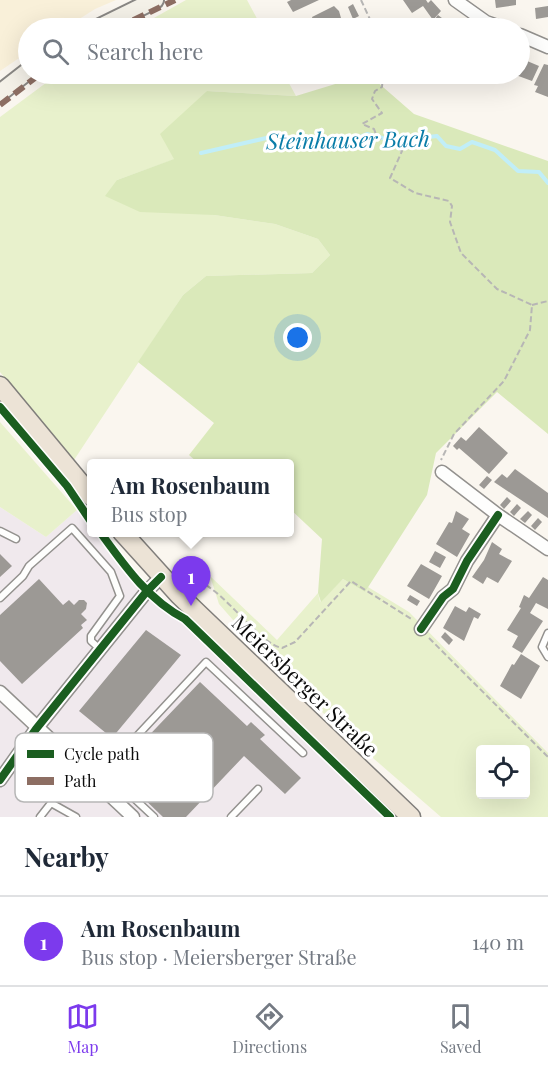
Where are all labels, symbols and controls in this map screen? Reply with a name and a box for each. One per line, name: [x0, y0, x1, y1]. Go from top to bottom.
search box: [18, 18, 530, 84]
icon: search: [39, 35, 72, 68]
text: Search here: [87, 36, 203, 66]
water label: Steinhauser Bach: [265, 123, 430, 155]
your location: [283, 323, 312, 352]
popup: [87, 459, 294, 537]
text: Am Rosenbaum: [111, 470, 270, 500]
text: Bus stop: [111, 500, 187, 527]
pin: 1: [172, 556, 210, 606]
street label: Meiersberger Straße: [227, 608, 385, 762]
legend: [15, 733, 213, 802]
text: Cycle path: [64, 743, 140, 764]
map controls: [476, 745, 530, 799]
button: locate: [476, 745, 530, 799]
text: Path: [64, 770, 97, 791]
text: Nearby: [24, 839, 109, 874]
text: Am Rosenbaum: [81, 913, 241, 943]
text: 1: [40, 928, 47, 955]
text: 140 m: [472, 928, 524, 955]
text: Bus stop · Meiersberger Straße: [81, 943, 357, 970]
tab: Map: [66, 1000, 99, 1057]
tab: Directions: [232, 1000, 307, 1057]
tab: Saved: [440, 1000, 482, 1057]

